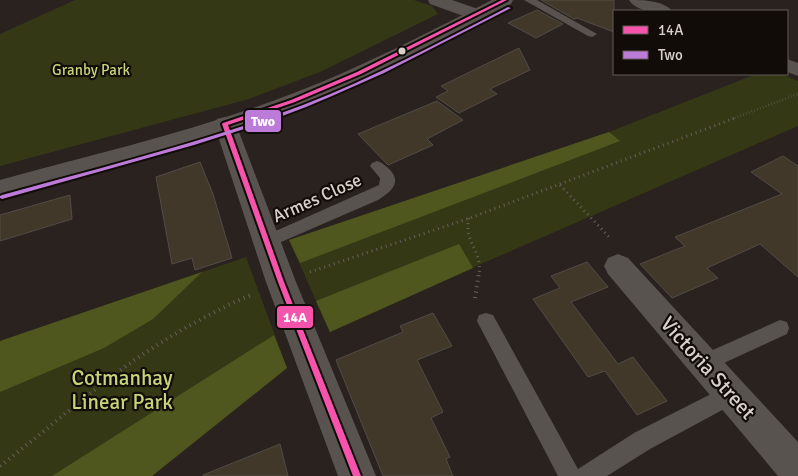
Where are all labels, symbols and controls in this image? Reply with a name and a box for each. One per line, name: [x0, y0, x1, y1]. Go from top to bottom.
legend: [613, 10, 788, 75]
text: 14A: [658, 21, 683, 39]
unlabelled marker: [397, 46, 407, 56]
text: Two: [658, 46, 683, 64]
park label: Granby Park: [52, 61, 130, 79]
line badge: Two: [244, 109, 282, 133]
text: Two: [251, 113, 275, 130]
street label: Armes Close: [269, 169, 365, 227]
line badge: 14A: [276, 305, 314, 329]
text: 14A: [283, 309, 307, 326]
street label: Victoria Street: [655, 311, 761, 425]
park label: Cotmanhay Linear Park: [71, 365, 173, 415]

